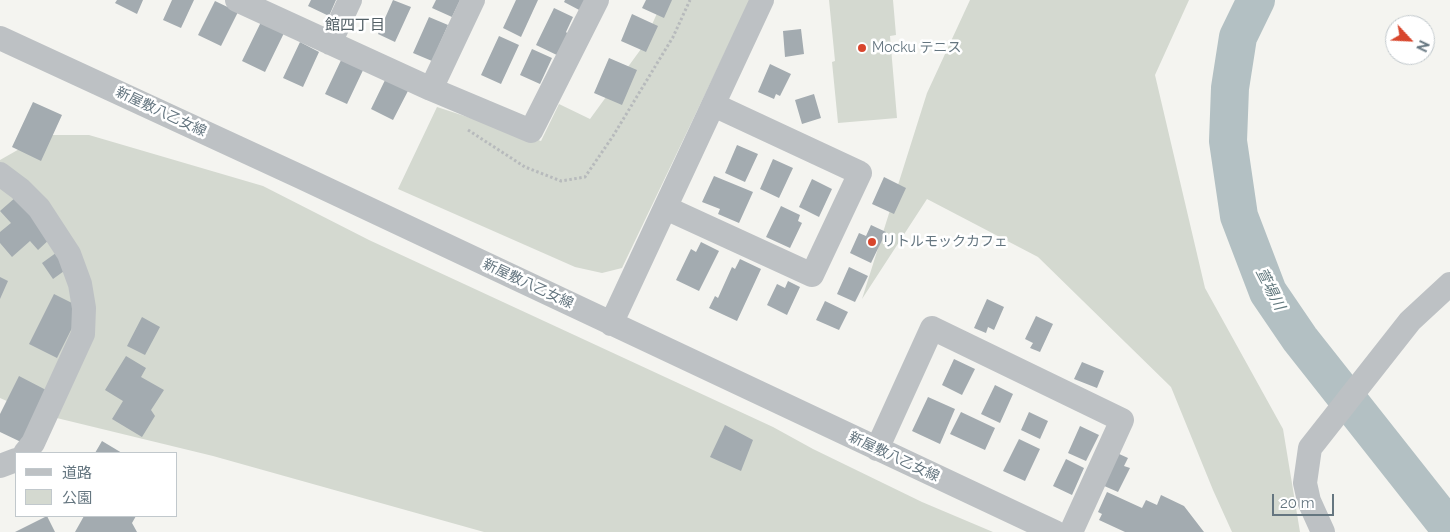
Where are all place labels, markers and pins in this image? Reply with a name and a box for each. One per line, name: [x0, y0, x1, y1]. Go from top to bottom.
place label: Mocku テニス: [872, 40, 961, 56]
marker: Mocku テニス: [856, 42, 868, 54]
place label: リトルモックカフェ: [882, 234, 1008, 250]
marker: リトルモックカフェ: [866, 236, 878, 248]

